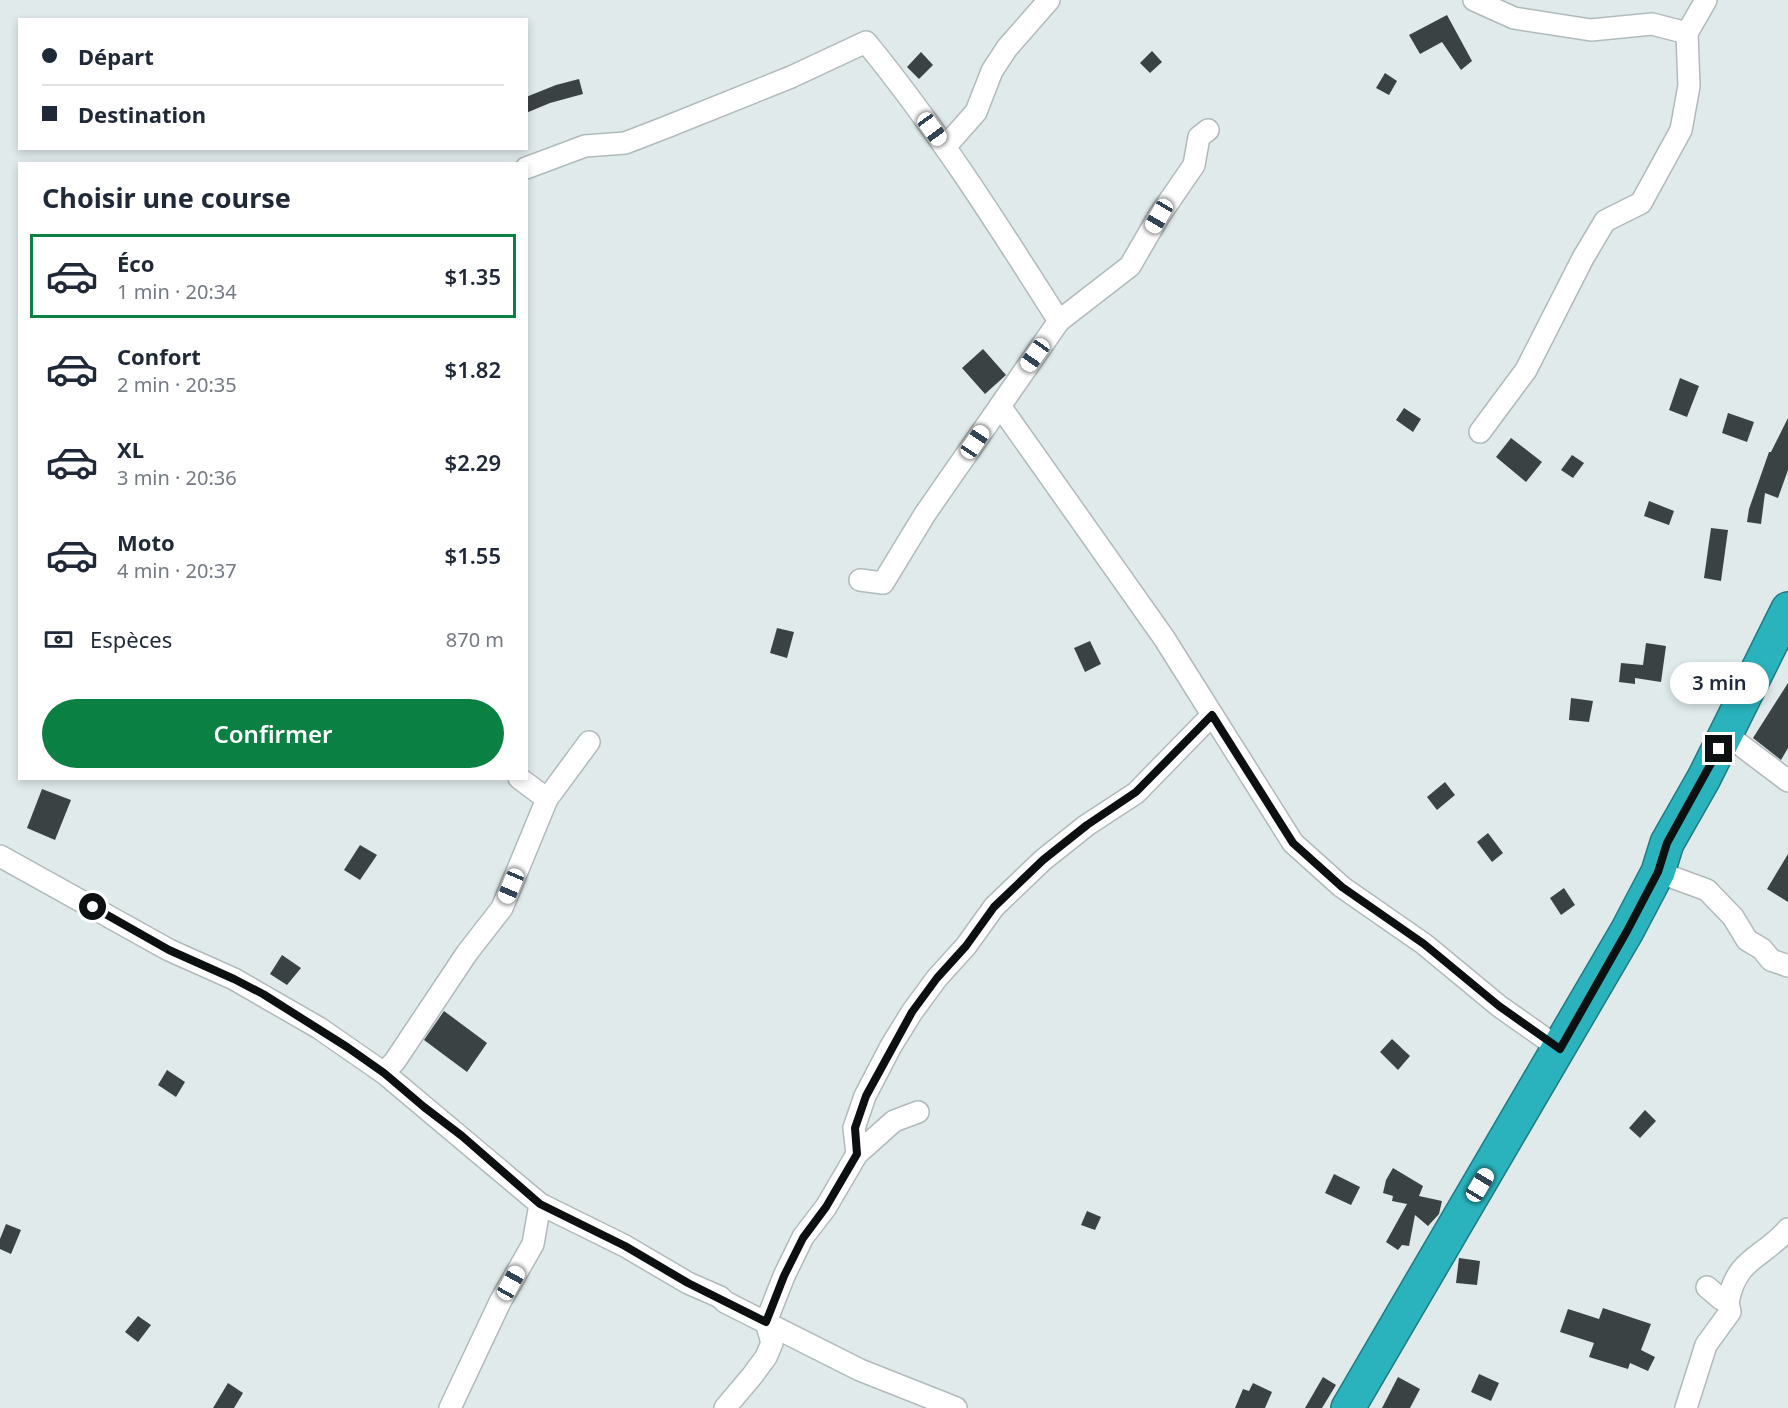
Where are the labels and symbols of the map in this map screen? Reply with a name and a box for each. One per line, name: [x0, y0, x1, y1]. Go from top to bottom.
car: [914, 109, 950, 149]
car: [1142, 196, 1176, 236]
car: [1017, 335, 1053, 375]
car: [957, 422, 993, 462]
callout: 3 min: [1670, 662, 1768, 704]
route end: [1705, 735, 1732, 762]
car: [496, 866, 526, 906]
route start: [79, 893, 106, 920]
car: [1463, 1165, 1497, 1205]
car: [494, 1263, 528, 1303]

